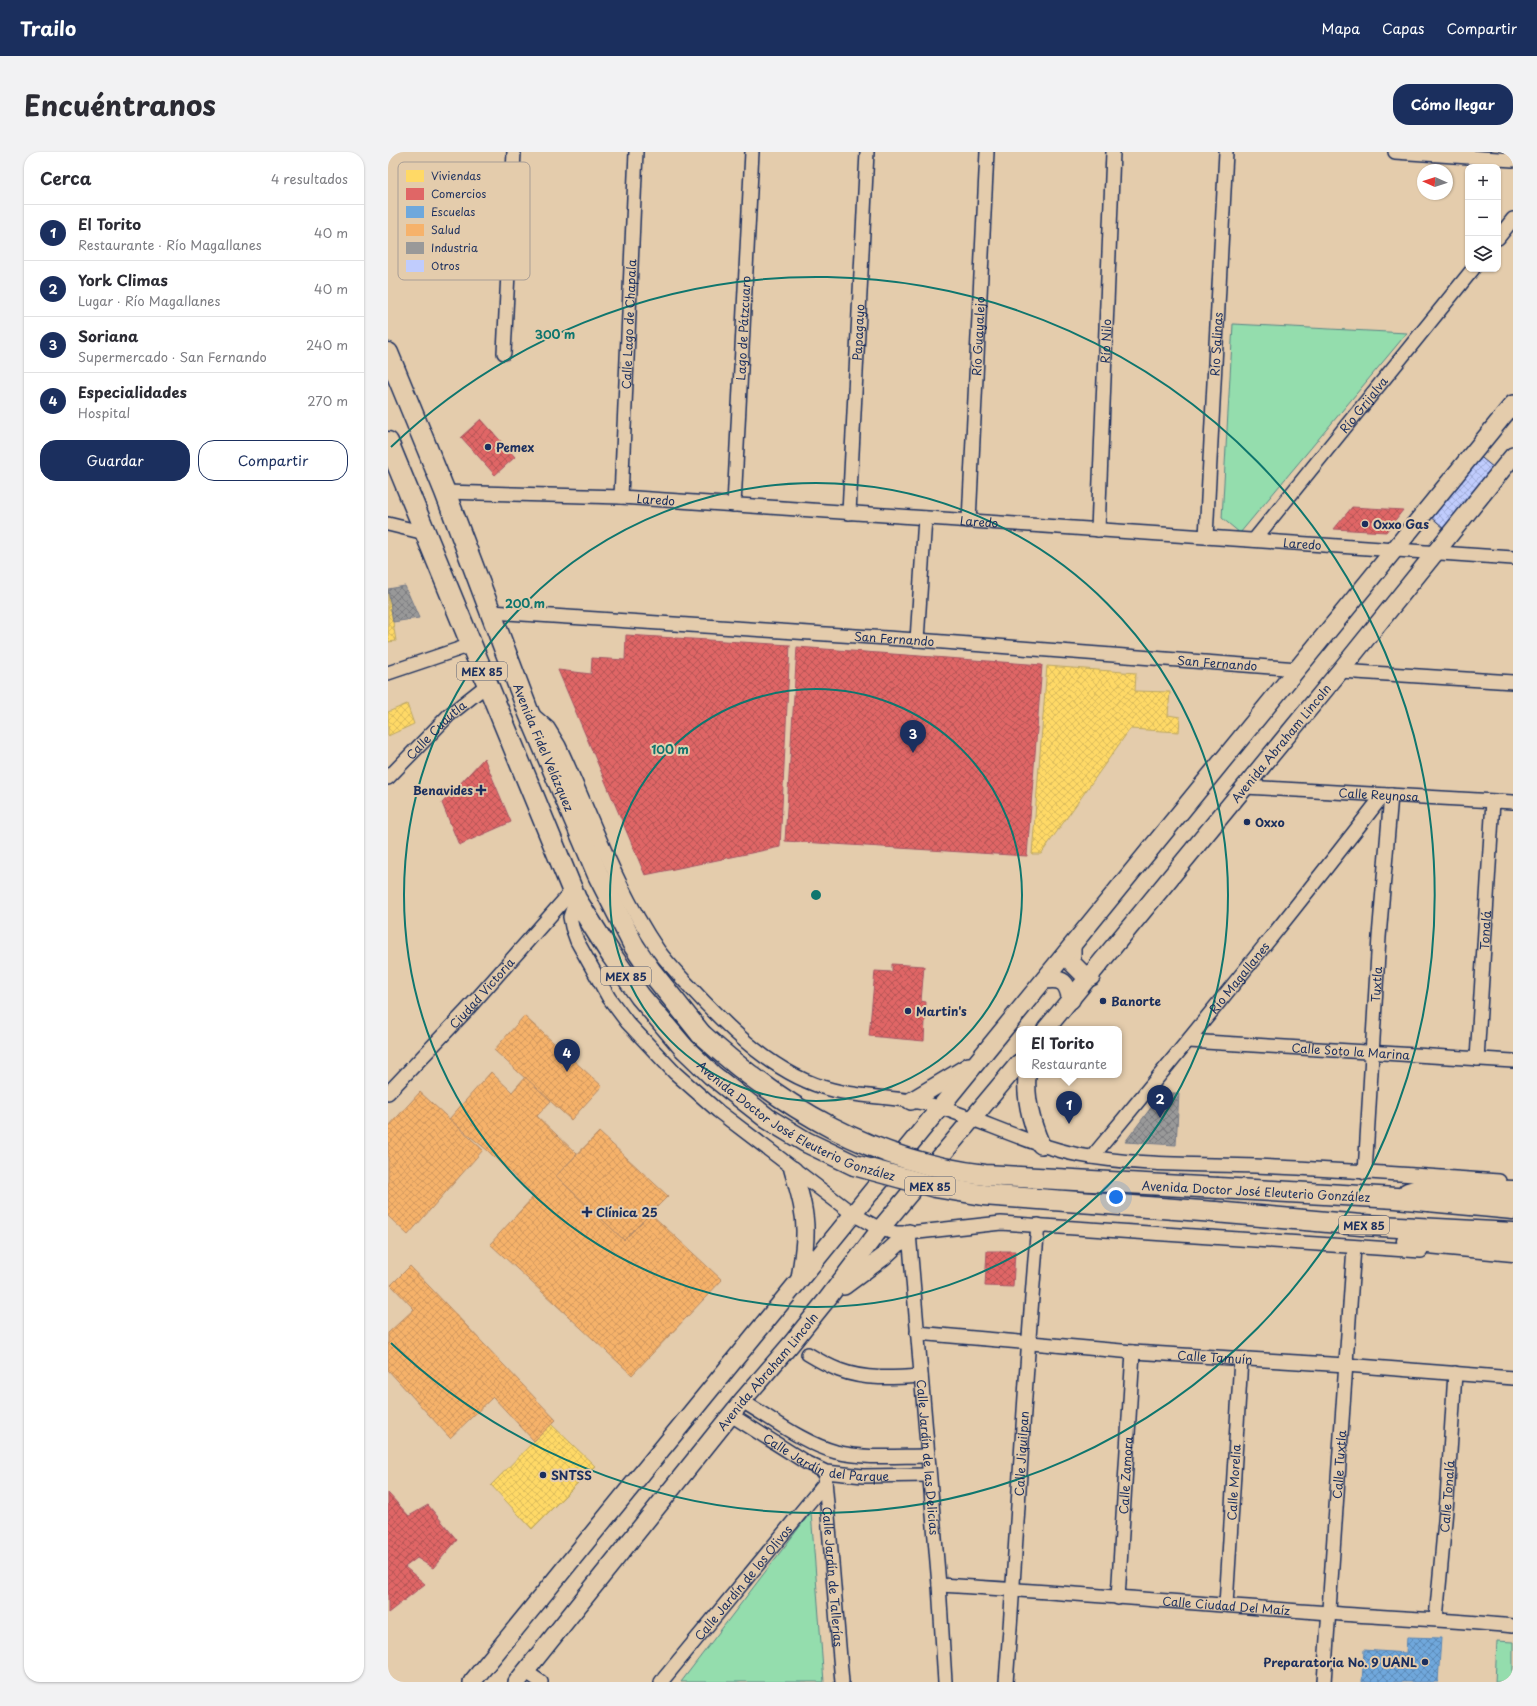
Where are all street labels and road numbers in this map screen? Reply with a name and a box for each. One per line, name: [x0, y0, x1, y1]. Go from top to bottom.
street label: Calle Lago de Chapala: [617, 258, 640, 390]
street label: Lago de Pátzcuaro: [731, 275, 755, 381]
street label: Río Guayalejo: [967, 296, 989, 377]
street label: Papagayo: [848, 303, 868, 361]
street label: Río Salinas: [1205, 311, 1227, 377]
street label: Río Nilo: [1096, 318, 1115, 364]
street label: Río Grijalva: [1335, 372, 1392, 437]
street label: Laredo: [636, 489, 676, 510]
street label: Laredo: [959, 511, 999, 532]
street label: Laredo: [1282, 533, 1323, 554]
street label: San Fernando: [853, 627, 935, 650]
street label: San Fernando: [1176, 651, 1258, 675]
road number: MEX 85: [457, 662, 507, 680]
street label: Avenida Abraham Lincoln: [1227, 680, 1335, 806]
street label: Avenida Fidel Velázquez: [509, 681, 579, 814]
street label: Calle Cuautla: [402, 696, 470, 764]
street label: Calle Reynosa: [1338, 783, 1420, 806]
street label: Tonalá: [1475, 910, 1495, 950]
street label: Río Magallanes: [1204, 937, 1274, 1017]
street label: Ciudad Victoria: [445, 953, 519, 1033]
street label: Tuxtla: [1366, 965, 1386, 1003]
road number: MEX 85: [601, 967, 651, 985]
street label: Calle Soto la Marina: [1291, 1038, 1411, 1064]
street label: Avenida Doctor José Eleuterio González: [693, 1056, 898, 1185]
street label: Avenida Doctor José Eleuterio González: [1141, 1176, 1371, 1206]
road number: MEX 85: [905, 1177, 955, 1195]
road number: MEX 85: [1339, 1216, 1389, 1234]
street label: Avenida Abraham Lincoln: [713, 1309, 822, 1434]
street label: Calle Tamuín: [1177, 1346, 1253, 1368]
street label: Calle Jardín de las Delicias: [913, 1379, 944, 1536]
street label: Calle Jiquilpan: [1010, 1410, 1033, 1497]
street label: Calle Jardín del Parque: [760, 1429, 890, 1485]
street label: Calle Tuxtla: [1328, 1429, 1350, 1499]
street label: Calle Zamora: [1114, 1435, 1137, 1515]
street label: Calle Morelia: [1222, 1443, 1245, 1521]
street label: Calle Tonalá: [1435, 1459, 1458, 1533]
street label: Calle Jardín de Tallerías: [818, 1506, 848, 1648]
street label: Calle Jardín de los Olivos: [690, 1520, 796, 1644]
street label: Calle Ciudad Del Maíz: [1162, 1591, 1291, 1619]

